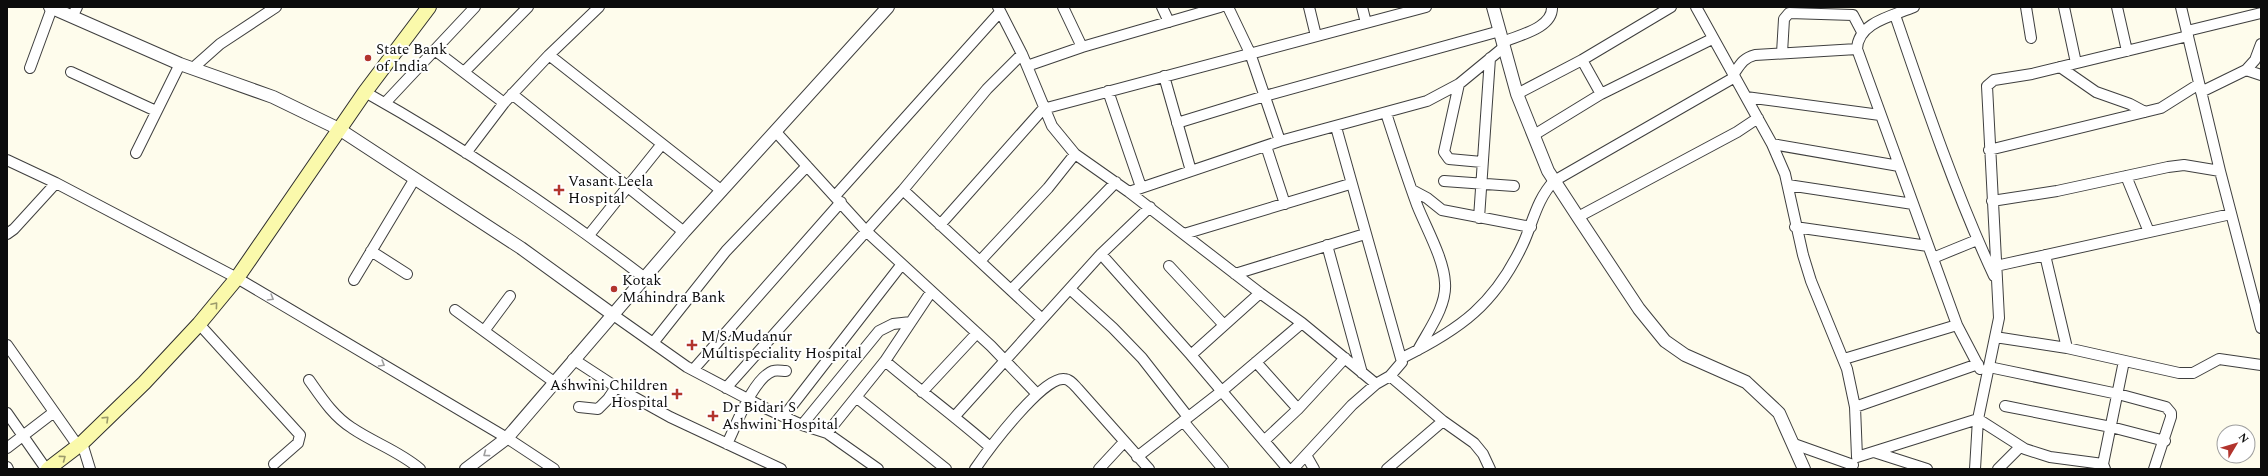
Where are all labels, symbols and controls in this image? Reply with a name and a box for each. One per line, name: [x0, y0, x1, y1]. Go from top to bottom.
place label: State Bank of India: [376, 38, 447, 78]
marker: State Bank of India: [363, 53, 373, 63]
place label: Vasant Leela Hospital: [568, 170, 654, 210]
marker: Vasant Leela Hospital: [553, 184, 565, 196]
place label: Kotak Mahindra Bank: [622, 269, 726, 309]
marker: Kotak Mahindra Bank: [609, 284, 619, 294]
one-way arrow: [267, 293, 274, 301]
one-way arrow: [210, 302, 217, 309]
place label: M/S.Mudanur Multispeciality Hospital: [701, 325, 862, 365]
marker: M/S.Mudanur Multispeciality Hospital: [686, 339, 698, 351]
one-way arrow: [378, 360, 385, 367]
place label: Ashwini Children Hospital: [550, 374, 668, 414]
marker: Ashwini Children Hospital: [671, 388, 683, 400]
place label: Dr Bidari S Ashwini Hospital: [722, 396, 838, 436]
marker: Dr Bidari S Ashwini Hospital: [707, 410, 719, 422]
one-way arrow: [101, 417, 109, 424]
north arrow: [2216, 424, 2256, 464]
text: N: [2234, 429, 2253, 447]
one-way arrow: [484, 449, 491, 456]
one-way arrow: [59, 456, 66, 463]

